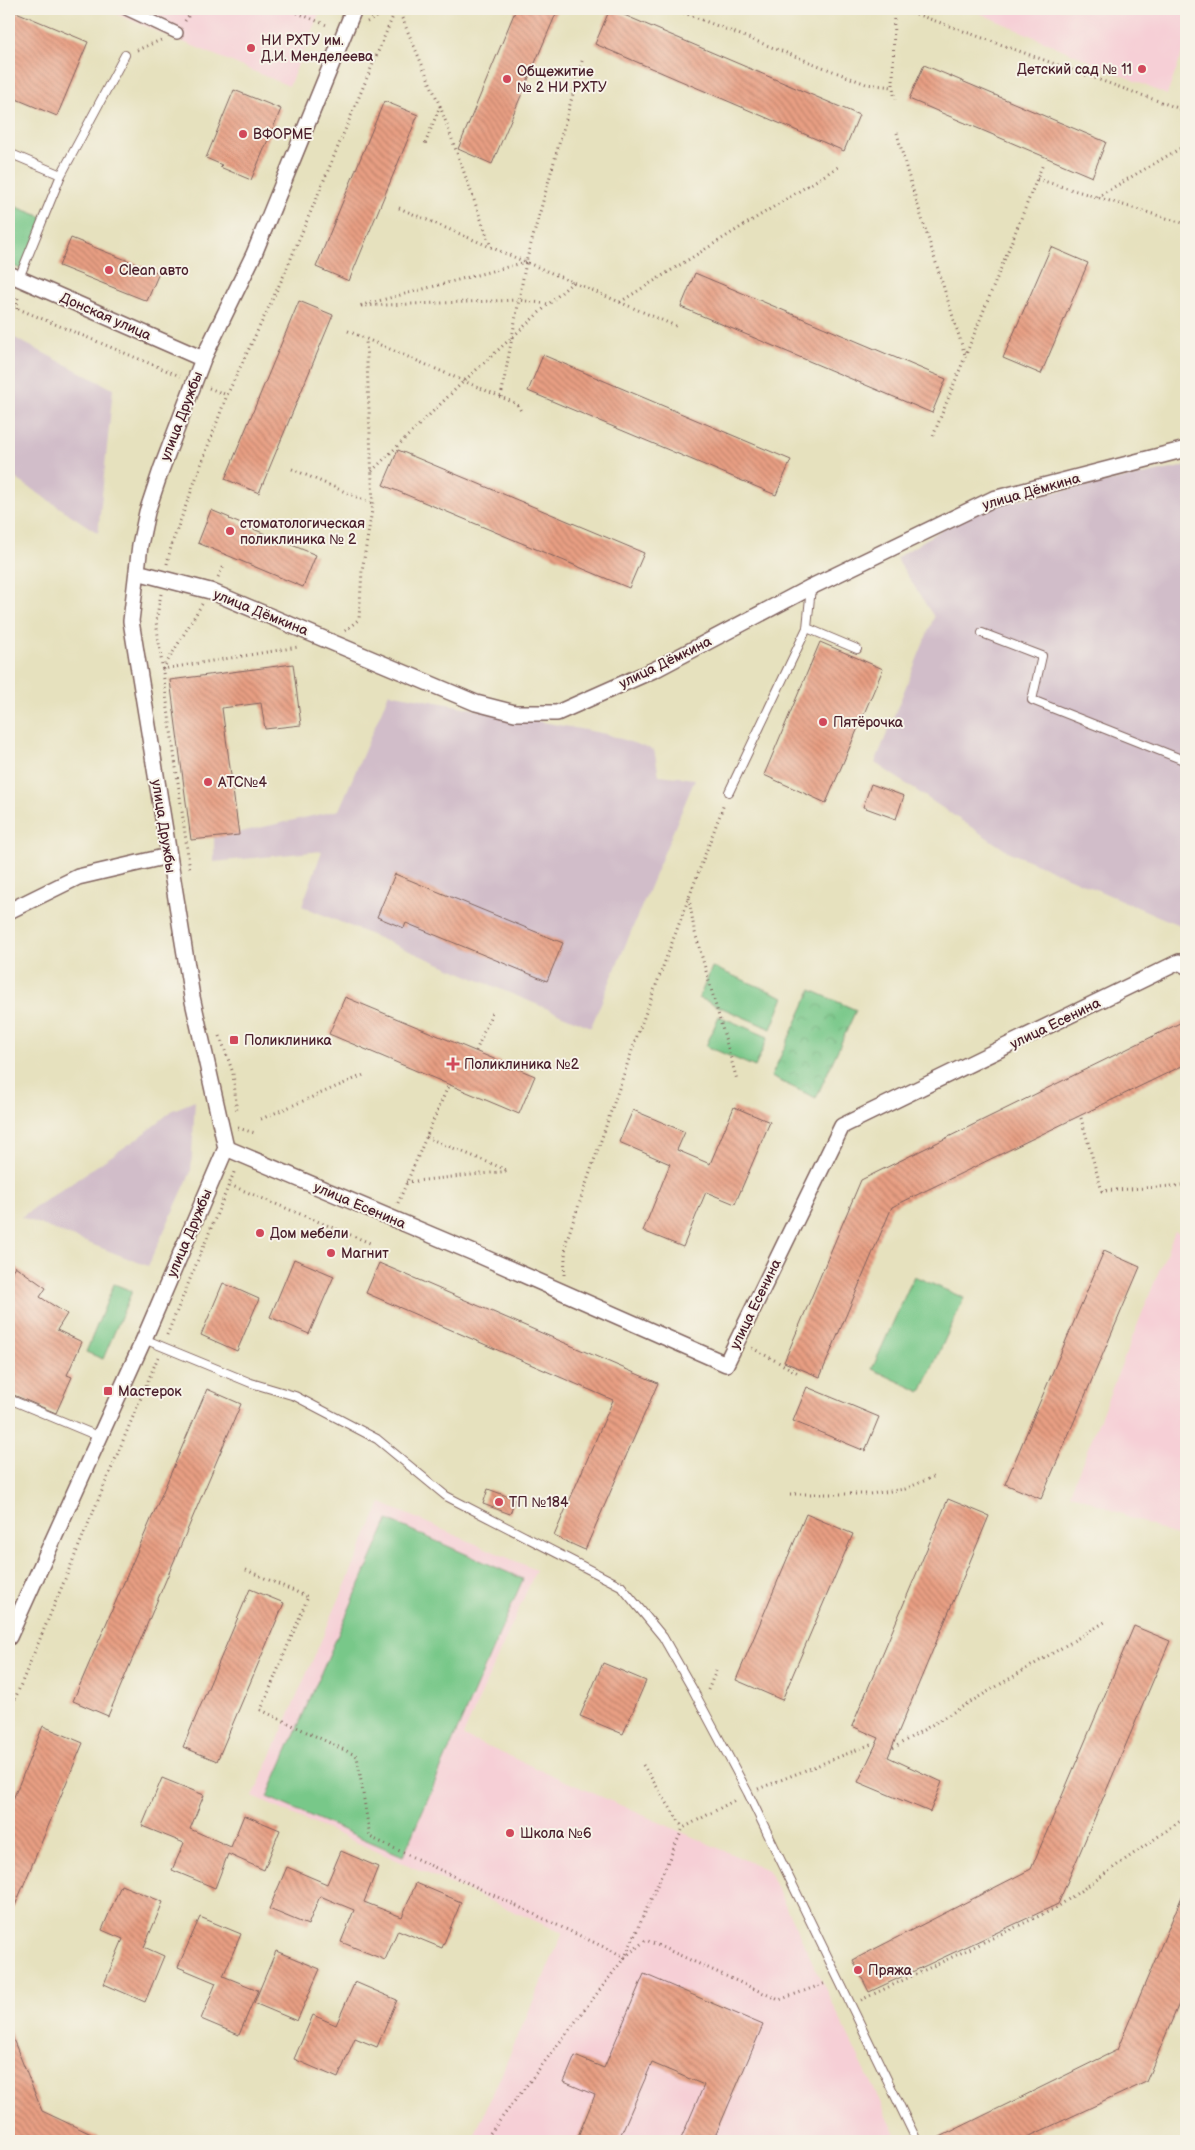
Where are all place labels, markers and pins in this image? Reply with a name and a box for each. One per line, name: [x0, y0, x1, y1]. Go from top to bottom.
place label: НИ РХТУ им. Д.И. Менделеева: [261, 32, 374, 65]
marker: НИ РХТУ им. Д.И. Менделеева: [245, 42, 257, 54]
place label: Детский сад № 11: [1017, 61, 1132, 78]
place label: Общежитие № 2 НИ РХТУ: [517, 63, 607, 96]
marker: Детский сад № 11: [1136, 63, 1148, 75]
marker: Общежитие № 2 НИ РХТУ: [501, 73, 513, 85]
place label: ВФОРМЕ: [253, 126, 312, 143]
marker: ВФОРМЕ: [237, 128, 249, 140]
place label: Сlean авто: [119, 262, 189, 279]
marker: Сlean авто: [103, 264, 115, 276]
place label: стоматологическая поликлиника № 2: [240, 515, 365, 548]
marker: стоматологическая поликлиника № 2: [224, 525, 236, 537]
place label: Пятёрочка: [833, 714, 904, 731]
marker: Пятёрочка: [817, 716, 829, 728]
place label: АТС№4: [217, 774, 267, 791]
marker: АТС№4: [202, 776, 214, 788]
place label: Поликлиника: [244, 1032, 333, 1049]
marker: Поликлиника: [228, 1034, 240, 1046]
place label: Поликлиника №2: [464, 1056, 580, 1073]
marker: Поликлиника №2: [446, 1057, 460, 1071]
place label: Дом мебели: [270, 1225, 348, 1242]
marker: Дом мебели: [254, 1227, 266, 1239]
place label: Магнит: [341, 1245, 389, 1262]
marker: Магнит: [325, 1247, 337, 1259]
place label: Мастерок: [118, 1383, 182, 1400]
marker: Мастерок: [102, 1385, 114, 1397]
place label: ТП №184: [509, 1494, 569, 1511]
marker: ТП №184: [493, 1496, 505, 1508]
place label: Школа №6: [520, 1825, 592, 1842]
marker: Школа №6: [504, 1827, 516, 1839]
place label: Пряжа: [868, 1962, 913, 1979]
marker: Пряжа: [852, 1964, 864, 1976]

